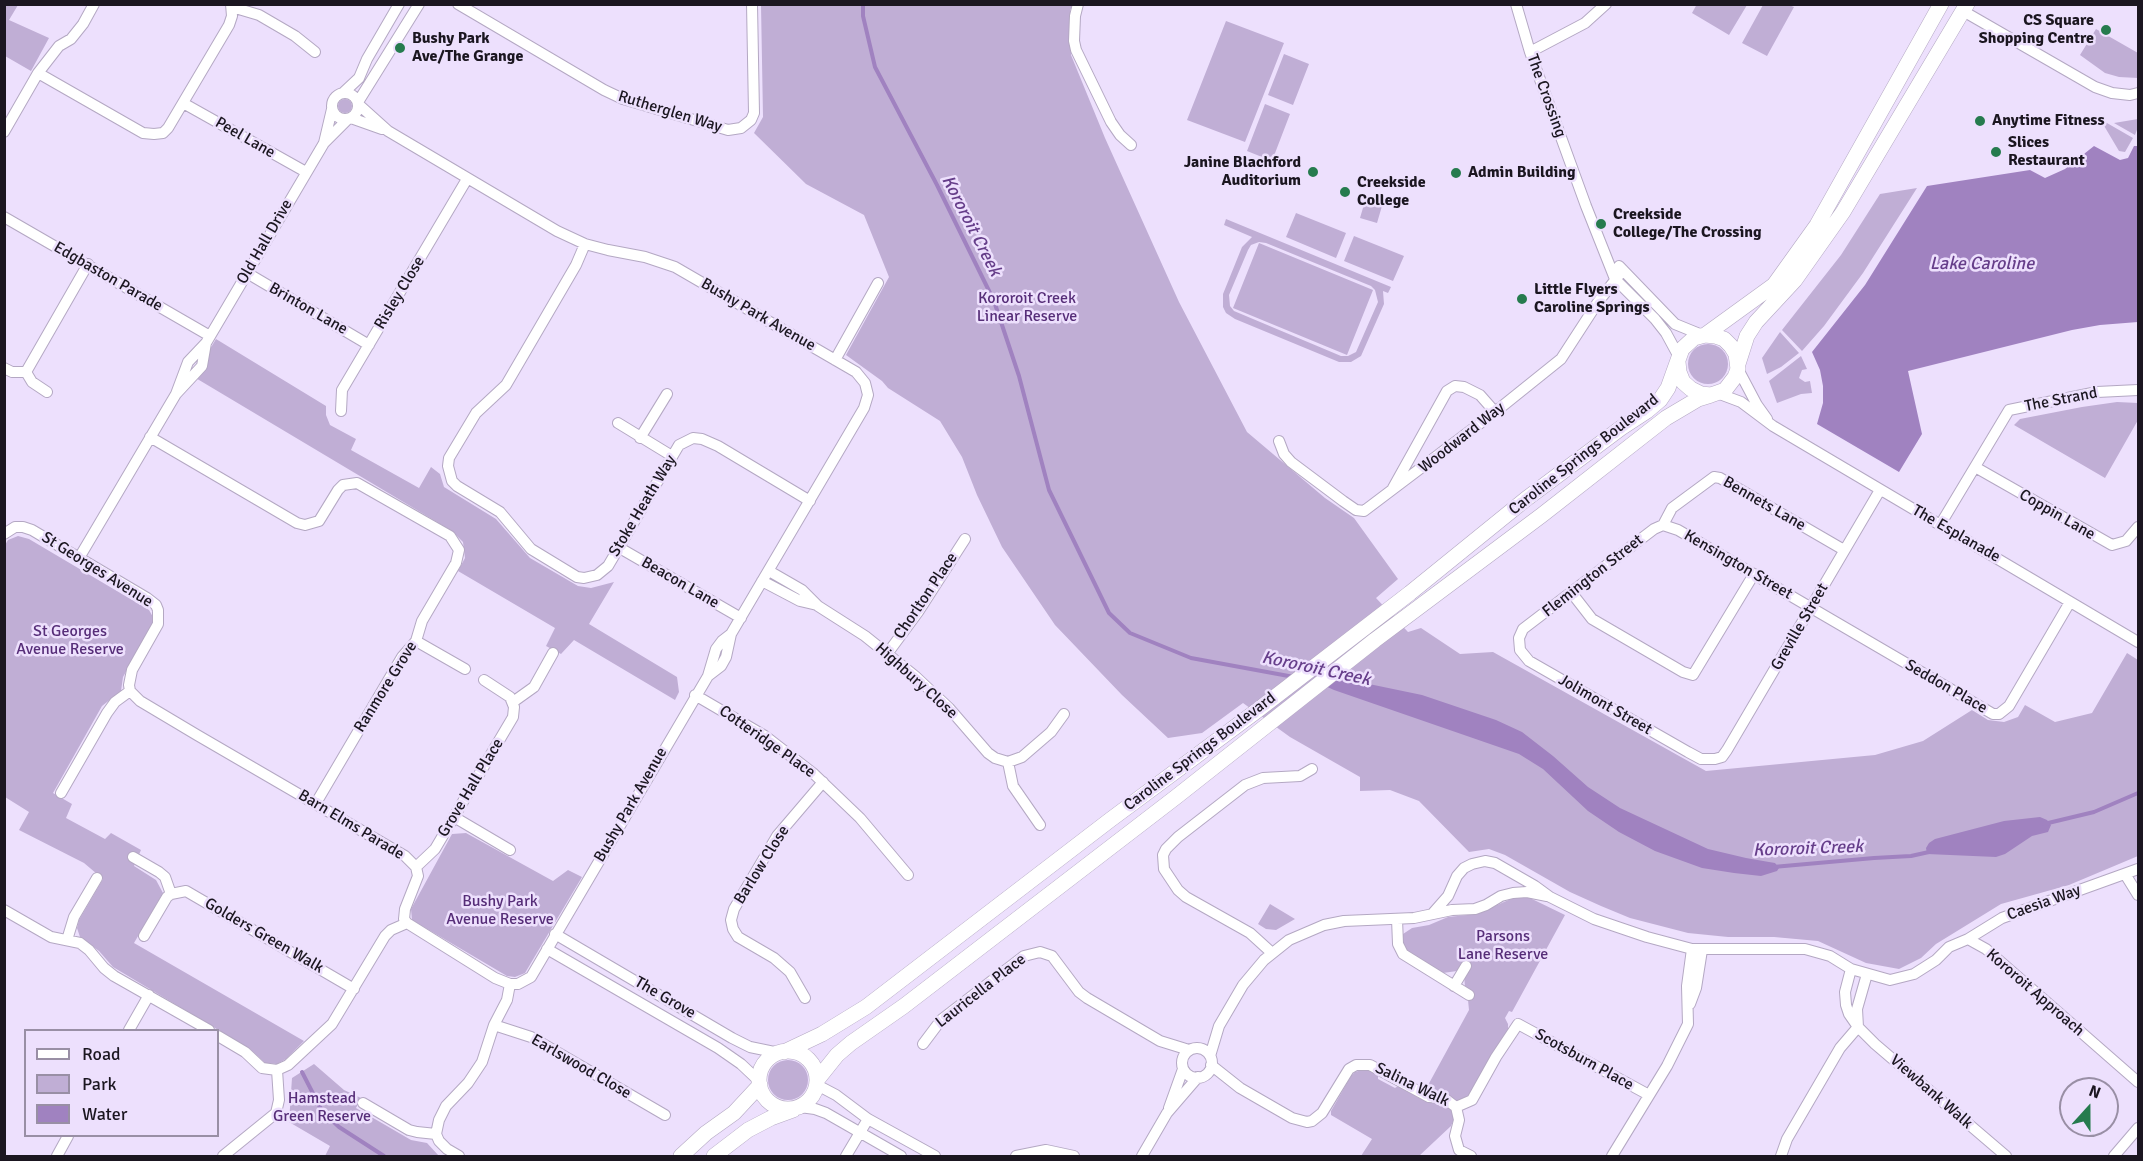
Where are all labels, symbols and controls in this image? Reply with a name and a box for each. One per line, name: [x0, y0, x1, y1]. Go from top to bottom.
place label: CS Square Shopping Centre: [1979, 11, 2094, 49]
marker: CS Square Shopping Centre: [2099, 23, 2113, 37]
place label: Bushy Park Ave/The Grange: [412, 29, 523, 67]
marker: Bushy Park Ave/The Grange: [393, 41, 407, 55]
street label: The Crossing: [1522, 52, 1570, 140]
street label: Rutherglen Way: [616, 87, 724, 137]
place label: Anytime Fitness: [1992, 111, 2104, 131]
street label: Peel Lane: [212, 113, 278, 163]
marker: Anytime Fitness: [1973, 114, 1987, 128]
place label: Slices Restaurant: [2008, 133, 2085, 171]
marker: Slices Restaurant: [1989, 145, 2003, 159]
place label: Janine Blachford Auditorium: [1184, 153, 1301, 191]
place label: Admin Building: [1468, 163, 1576, 183]
marker: Janine Blachford Auditorium: [1306, 165, 1320, 179]
marker: Admin Building: [1449, 166, 1463, 180]
water label: Kororoit Creek: [936, 172, 1006, 280]
place label: Creekside College: [1357, 173, 1426, 211]
marker: Creekside College: [1338, 185, 1352, 199]
street label: Old Hall Drive: [233, 196, 297, 288]
place label: Creekside College/The Crossing: [1613, 205, 1762, 243]
marker: Creekside College/The Crossing: [1594, 217, 1608, 231]
street label: Edgbaston Parade: [50, 238, 166, 316]
street label: Risley Close: [371, 253, 429, 333]
water label: Lake Caroline: [1930, 253, 2034, 275]
street label: Bushy Park Avenue: [697, 274, 819, 356]
street label: Brinton Lane: [265, 279, 351, 339]
place label: Little Flyers Caroline Springs: [1534, 280, 1650, 318]
park label: Kororoit Creek Linear Reserve: [977, 289, 1077, 327]
marker: Little Flyers Caroline Springs: [1515, 292, 1529, 306]
street label: The Strand: [2023, 384, 2099, 416]
street label: Caroline Springs Boulevard: [1505, 390, 1663, 520]
street label: Woodward Way: [1415, 398, 1509, 478]
street label: Stoke Heath Way: [605, 452, 681, 560]
street label: Bennets Lane: [1719, 473, 1809, 535]
street label: Coppin Lane: [2016, 486, 2098, 544]
street label: The Esplanade: [1908, 501, 2004, 567]
street label: Kensington Street: [1680, 526, 1796, 604]
street label: St Georges Avenue: [38, 528, 156, 612]
street label: Flemington Street: [1539, 531, 1647, 621]
street label: Chorlton Place: [890, 549, 962, 643]
street label: Beacon Lane: [638, 553, 722, 613]
street label: Greville Street: [1767, 580, 1833, 674]
park label: St Georges Avenue Reserve: [16, 622, 124, 660]
street label: Ranmore Grove: [350, 638, 422, 736]
street label: Highbury Close: [871, 639, 961, 723]
water label: Kororoit Creek: [1260, 647, 1372, 691]
street label: Seddon Place: [1901, 656, 1991, 718]
street label: Jolimont Street: [1555, 670, 1655, 740]
street label: Caroline Springs Boulevard: [1120, 689, 1280, 815]
street label: Cotteridge Place: [715, 702, 819, 782]
street label: Grove Hall Place: [434, 735, 508, 841]
street label: Bushy Park Avenue: [590, 744, 672, 866]
street label: Barn Elms Parade: [295, 786, 407, 864]
street label: Barlow Close: [730, 822, 794, 908]
water label: Kororoit Creek: [1752, 836, 1864, 862]
street label: Caesia Way: [2005, 881, 2083, 925]
park label: Bushy Park Avenue Reserve: [446, 892, 554, 930]
street label: Golders Green Walk: [201, 894, 327, 978]
park label: Parsons Lane Reserve: [1458, 927, 1548, 965]
street label: Kororoit Approach: [1982, 945, 2088, 1041]
street label: Lauricella Place: [932, 950, 1030, 1032]
street label: The Grove: [631, 973, 699, 1023]
street label: Scotsburn Place: [1531, 1025, 1637, 1095]
legend: [24, 1029, 219, 1137]
street label: Earlswood Close: [528, 1031, 634, 1103]
text: Road: [82, 1043, 121, 1065]
street label: Viewbank Walk: [1886, 1051, 1976, 1133]
street label: Salina Walk: [1372, 1059, 1452, 1111]
text: Park: [82, 1073, 117, 1095]
north arrow: [2059, 1077, 2119, 1137]
text: N: [2086, 1081, 2104, 1103]
park label: Hamstead Green Reserve: [273, 1089, 371, 1127]
text: Water: [82, 1103, 127, 1125]

